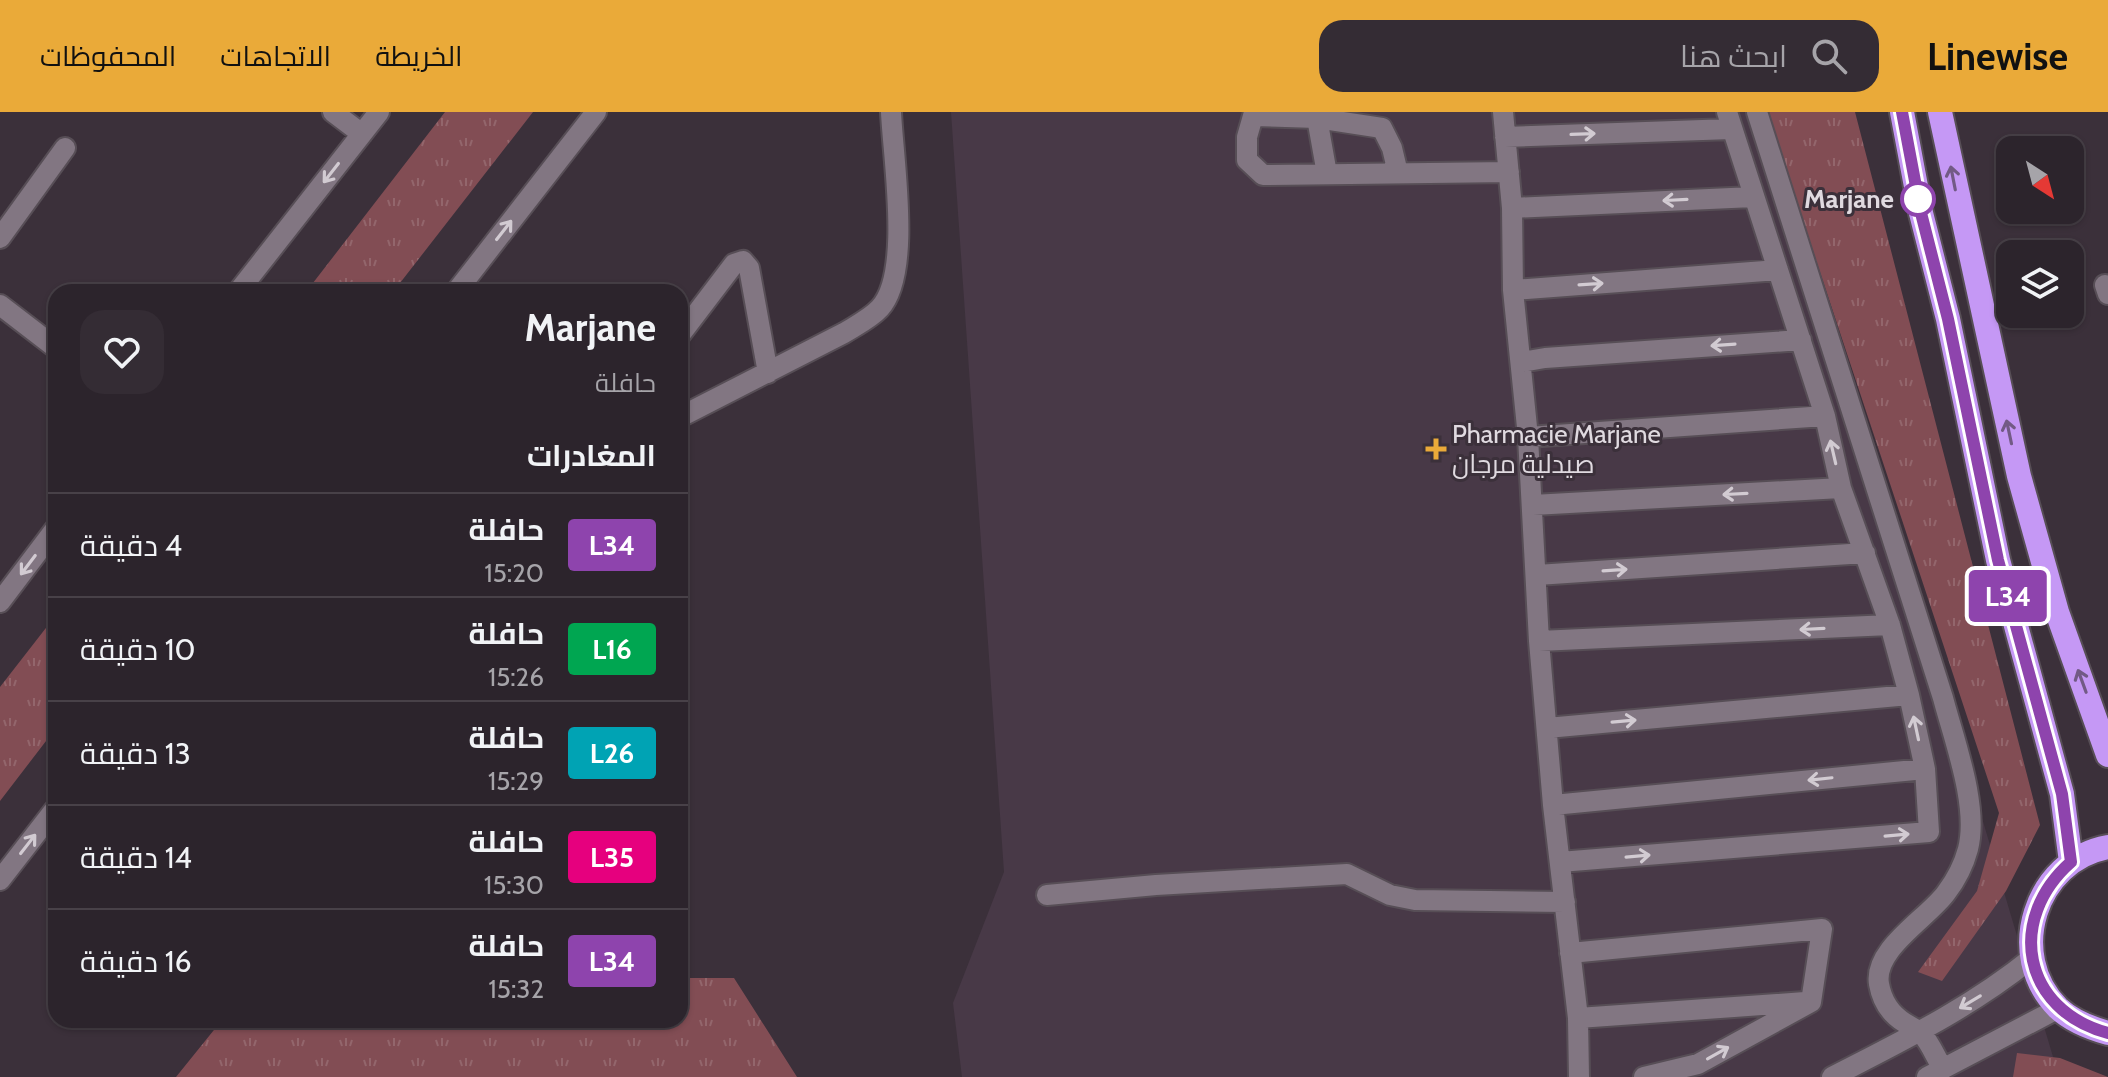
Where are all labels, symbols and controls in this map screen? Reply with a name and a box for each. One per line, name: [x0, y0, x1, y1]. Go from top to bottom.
search box: [1319, 20, 1879, 92]
text: Linewise: [1927, 33, 2068, 80]
icon: search: [1807, 34, 1851, 78]
text: ابحث هنا: [1680, 38, 1787, 75]
text: المحفوظات: [40, 39, 176, 73]
text: الاتجاهات: [220, 39, 331, 73]
text: الخريطة: [375, 39, 463, 73]
one-way arrow: [1569, 127, 1596, 142]
north arrow: [1996, 136, 2084, 224]
map controls: [1996, 136, 2084, 328]
one-way arrow: [322, 162, 339, 183]
one-way arrow: [1945, 166, 1960, 191]
marker: Marjane: [1901, 182, 1935, 216]
place label: Marjane: [1804, 183, 1894, 215]
one-way arrow: [1662, 193, 1689, 208]
one-way arrow: [496, 220, 513, 242]
button: layers: [1996, 240, 2084, 328]
one-way arrow: [1577, 276, 1604, 291]
text: Marjane: [525, 304, 656, 351]
button: heart: [80, 310, 164, 394]
one-way arrow: [1710, 338, 1737, 353]
text: حافلة: [595, 367, 656, 399]
place label: Pharmacie Marjane صيدلية مرجان: [1452, 418, 1661, 480]
one-way arrow: [2001, 420, 2016, 445]
text: المغادرات: [527, 437, 656, 474]
marker: Pharmacie Marjane صيدلية مرجان: [1427, 440, 1445, 458]
one-way arrow: [1825, 440, 1840, 466]
one-way arrow: [1722, 487, 1749, 502]
text: حافلة: [469, 511, 544, 548]
text: 4 دقيقة: [80, 527, 182, 564]
text: L34: [589, 528, 635, 562]
one-way arrow: [20, 554, 37, 575]
text: 15:20: [484, 557, 544, 589]
one-way arrow: [1601, 562, 1628, 577]
line badge: L34: [1962, 570, 2054, 622]
text: L34: [1985, 579, 2031, 613]
text: حافلة: [469, 615, 544, 652]
one-way arrow: [1799, 621, 1826, 636]
text: 10 دقيقة: [80, 631, 196, 668]
text: L16: [592, 632, 632, 666]
text: 15:26: [488, 661, 544, 693]
one-way arrow: [2074, 669, 2088, 694]
one-way arrow: [1611, 713, 1637, 728]
one-way arrow: [1908, 715, 1923, 741]
text: حافلة: [469, 719, 544, 756]
text: 13 دقيقة: [80, 735, 191, 772]
text: L26: [590, 736, 634, 770]
text: 15:29: [488, 765, 544, 797]
one-way arrow: [1807, 771, 1833, 786]
text: حافلة: [469, 823, 544, 860]
one-way arrow: [1883, 827, 1910, 842]
one-way arrow: [19, 834, 37, 855]
text: 14 دقيقة: [80, 839, 192, 876]
text: L35: [590, 840, 634, 874]
one-way arrow: [1624, 848, 1651, 863]
text: 15:30: [484, 869, 544, 901]
text: حافلة: [469, 927, 544, 964]
text: 16 دقيقة: [80, 943, 192, 980]
text: L34: [589, 944, 635, 978]
text: 15:32: [488, 973, 544, 1005]
one-way arrow: [1959, 995, 1982, 1011]
one-way arrow: [1706, 1044, 1729, 1060]

